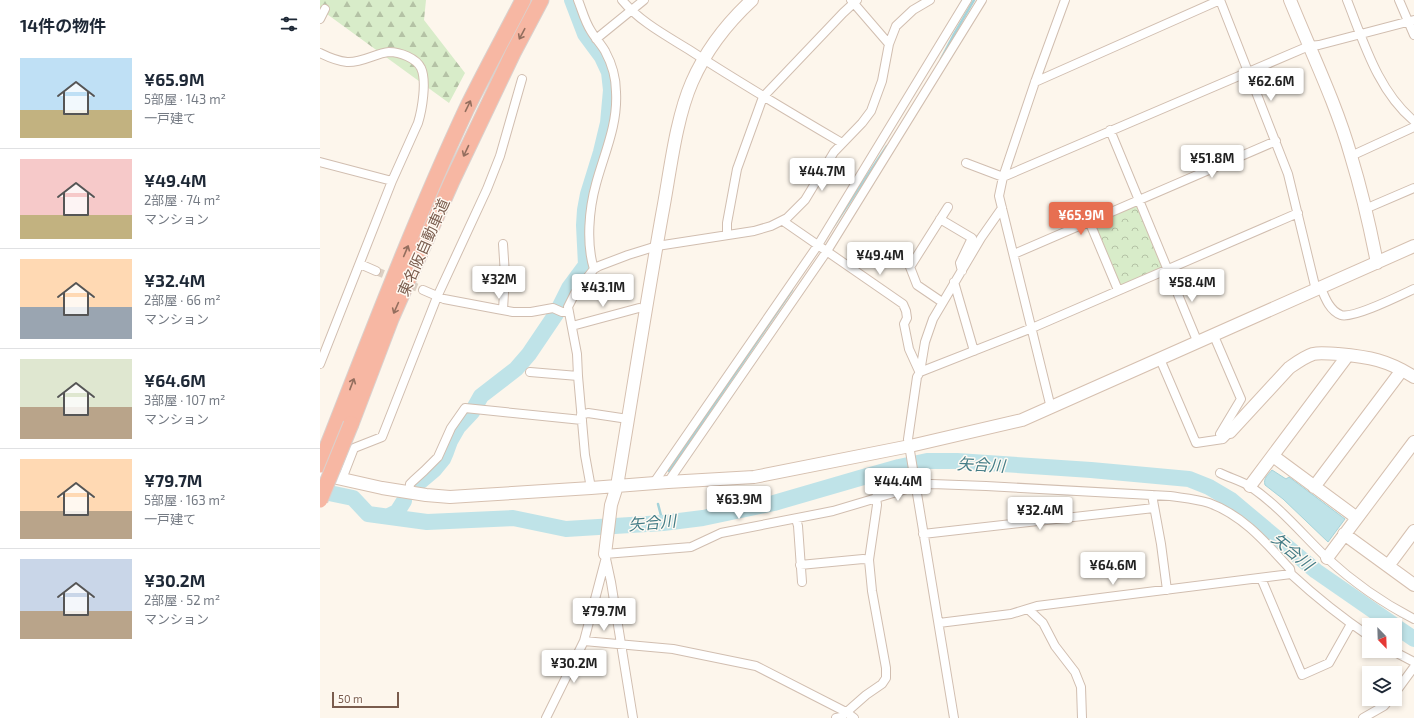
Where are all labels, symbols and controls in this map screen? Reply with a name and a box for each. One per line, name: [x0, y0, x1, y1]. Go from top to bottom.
icon: filters: [278, 13, 300, 35]
text: 14件の物件: [20, 15, 106, 35]
one-way arrow: [518, 28, 526, 40]
pin: ¥62.6M: [1238, 68, 1304, 102]
text: ¥65.9M: [144, 69, 204, 89]
text: ¥62.6M: [1248, 73, 1294, 89]
icon: home: [52, 74, 100, 122]
text: 5部屋 · 143 m²: [144, 91, 226, 107]
one-way arrow: [465, 100, 473, 112]
text: 一戸建て: [144, 110, 196, 126]
one-way arrow: [462, 145, 469, 157]
pin: ¥51.8M: [1179, 145, 1245, 179]
text: ¥51.8M: [1190, 150, 1234, 166]
pin: ¥44.7M: [789, 158, 855, 192]
text: ¥44.7M: [799, 163, 845, 179]
text: ¥49.4M: [144, 170, 207, 190]
icon: home: [52, 175, 100, 223]
text: 2部屋 · 74 m²: [144, 192, 221, 208]
street label: 東名阪自動車道: [393, 195, 453, 299]
pin: ¥65.9M: [1048, 202, 1114, 236]
text: ¥65.9M: [1058, 207, 1104, 223]
text: マンション: [144, 211, 209, 227]
pin: ¥49.4M: [847, 242, 913, 276]
one-way arrow: [402, 245, 410, 257]
text: ¥49.4M: [856, 247, 904, 263]
pin: ¥32M: [475, 266, 523, 300]
pin: ¥58.4M: [1159, 269, 1225, 303]
text: ¥32.4M: [144, 270, 205, 290]
text: ¥32M: [481, 271, 517, 287]
pin: ¥43.1M: [570, 274, 636, 308]
text: ¥58.4M: [1168, 274, 1216, 290]
icon: home: [52, 275, 100, 323]
text: ¥43.1M: [581, 279, 625, 295]
text: 2部屋 · 66 m²: [144, 292, 221, 308]
one-way arrow: [392, 302, 399, 314]
text: マンション: [144, 311, 209, 327]
text: ¥64.6M: [144, 370, 206, 390]
icon: home: [52, 375, 100, 423]
one-way arrow: [348, 379, 356, 391]
text: 3部屋 · 107 m²: [144, 392, 225, 408]
text: マンション: [144, 411, 209, 427]
water label: 矢合川: [957, 453, 1007, 475]
pin: ¥44.4M: [865, 468, 931, 502]
text: ¥79.7M: [144, 470, 202, 490]
text: ¥44.4M: [874, 473, 922, 489]
icon: home: [52, 475, 100, 523]
pin: ¥63.9M: [706, 486, 772, 520]
text: ¥63.9M: [716, 491, 762, 507]
text: 5部屋 · 163 m²: [144, 492, 225, 508]
pin: ¥32.4M: [1007, 497, 1073, 531]
text: ¥32.4M: [1017, 502, 1063, 518]
water label: 矢合川: [627, 510, 679, 534]
text: 一戸建て: [144, 511, 196, 527]
water label: 矢合川: [1269, 528, 1319, 575]
pin: ¥64.6M: [1080, 552, 1146, 586]
text: ¥64.6M: [1089, 557, 1137, 573]
text: ¥30.2M: [144, 570, 205, 590]
icon: home: [52, 575, 100, 623]
text: 2部屋 · 52 m²: [144, 592, 220, 608]
pin: ¥79.7M: [571, 598, 637, 632]
text: ¥79.7M: [582, 603, 626, 619]
text: マンション: [144, 611, 209, 627]
north arrow: [1362, 618, 1402, 658]
map controls: [1362, 618, 1402, 706]
pin: ¥30.2M: [541, 650, 607, 684]
text: ¥30.2M: [551, 655, 597, 671]
button: layers: [1362, 666, 1402, 706]
scale bar: [332, 690, 399, 709]
text: 50 m: [338, 692, 363, 705]

